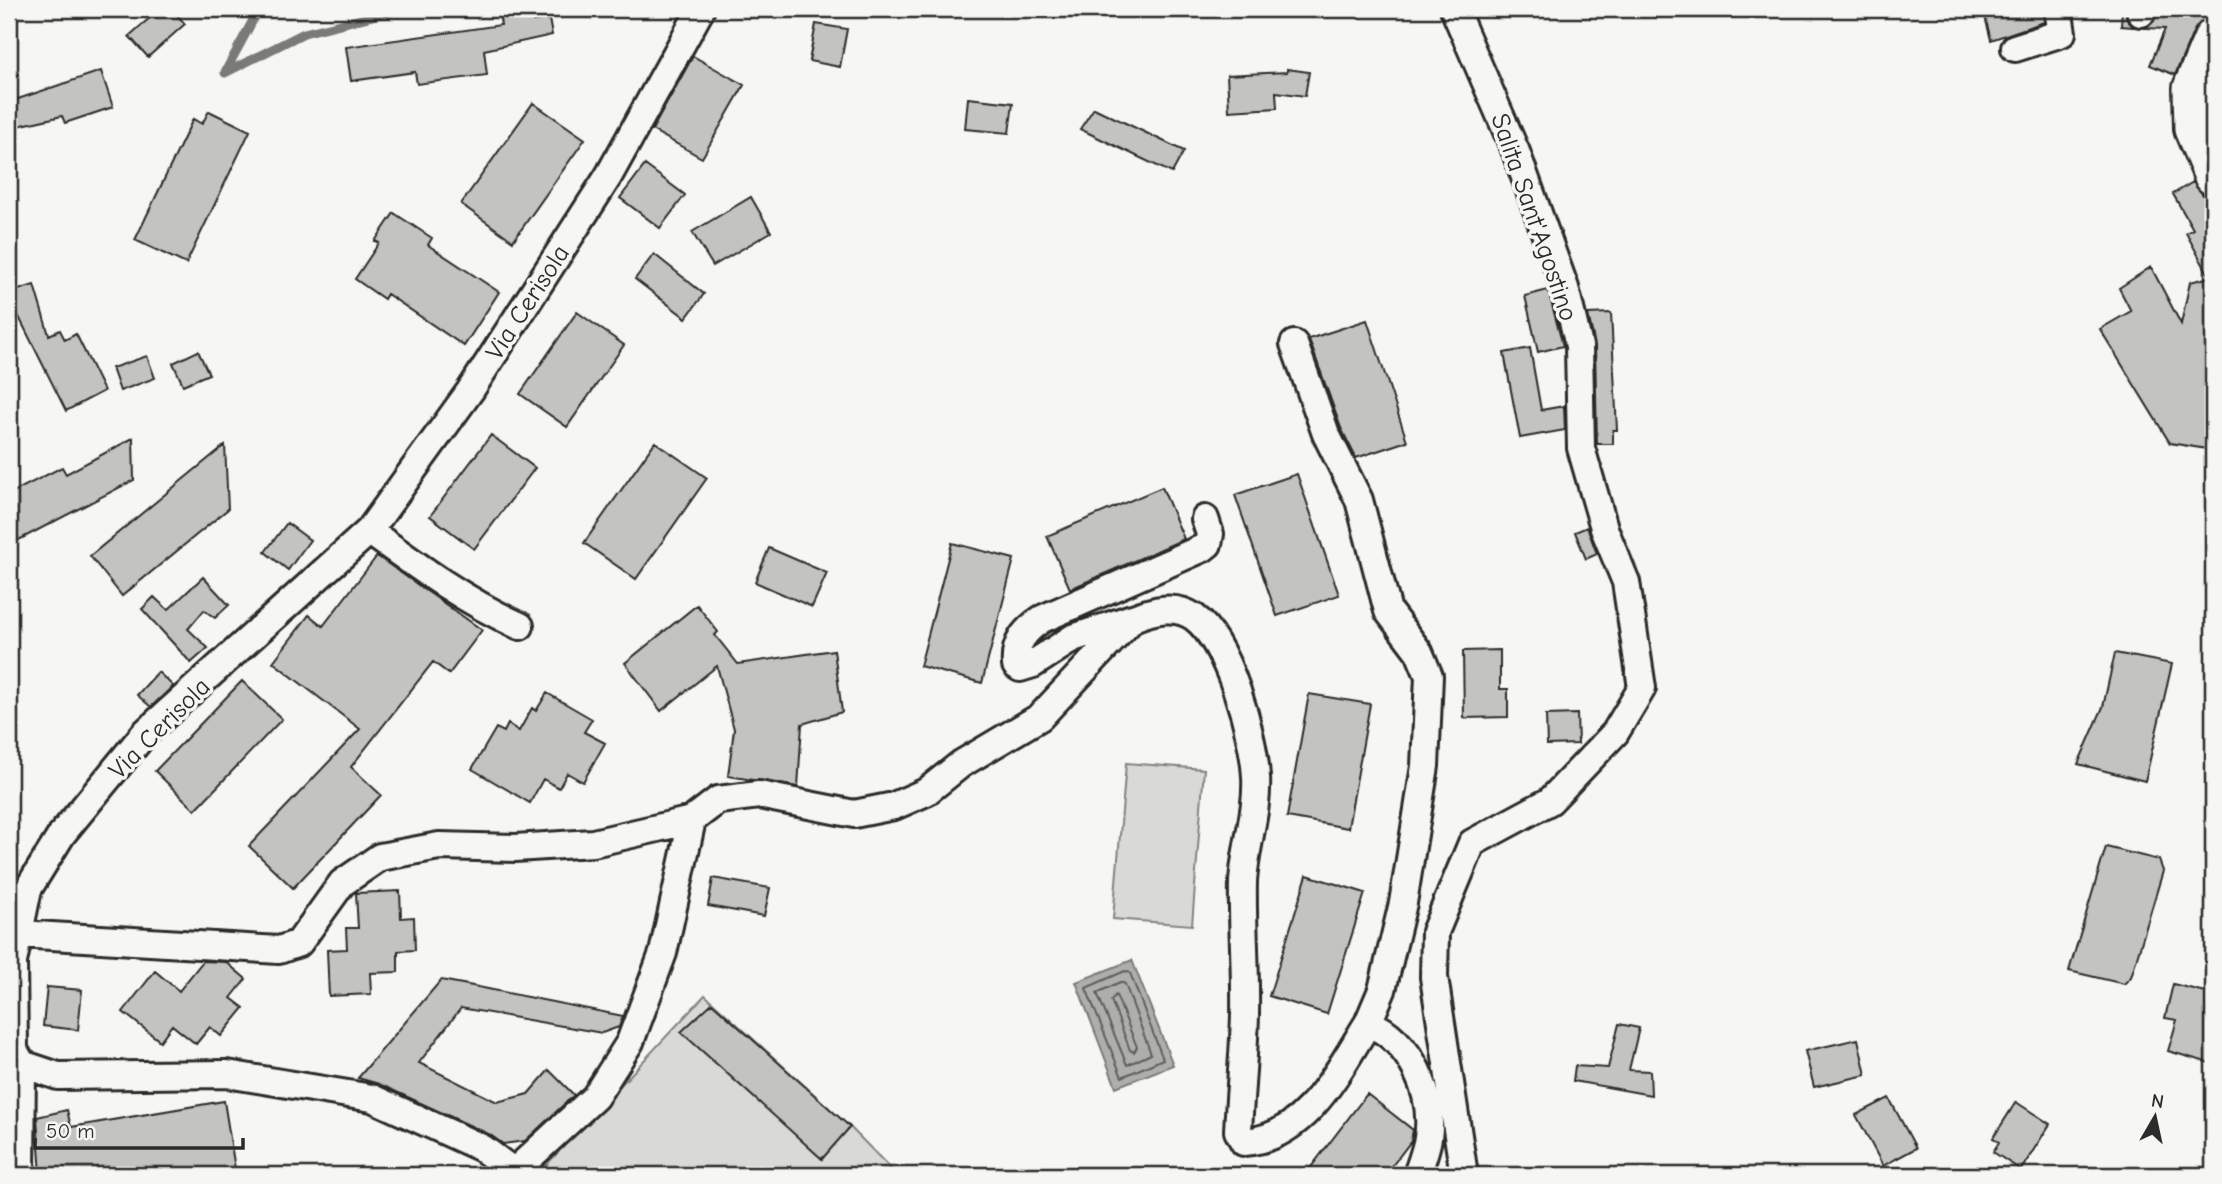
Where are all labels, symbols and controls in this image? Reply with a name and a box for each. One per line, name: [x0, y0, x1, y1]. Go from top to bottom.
street label: Salita Sant'Agostino: [1484, 110, 1584, 325]
street label: Via Cerisola: [480, 240, 576, 366]
street label: Via Cerisola: [103, 672, 217, 786]
north arrow: [2120, 1082, 2190, 1152]
text: N: [2150, 1089, 2165, 1113]
scale bar: [35, 1107, 243, 1151]
text: 50 m: [46, 1119, 95, 1143]

